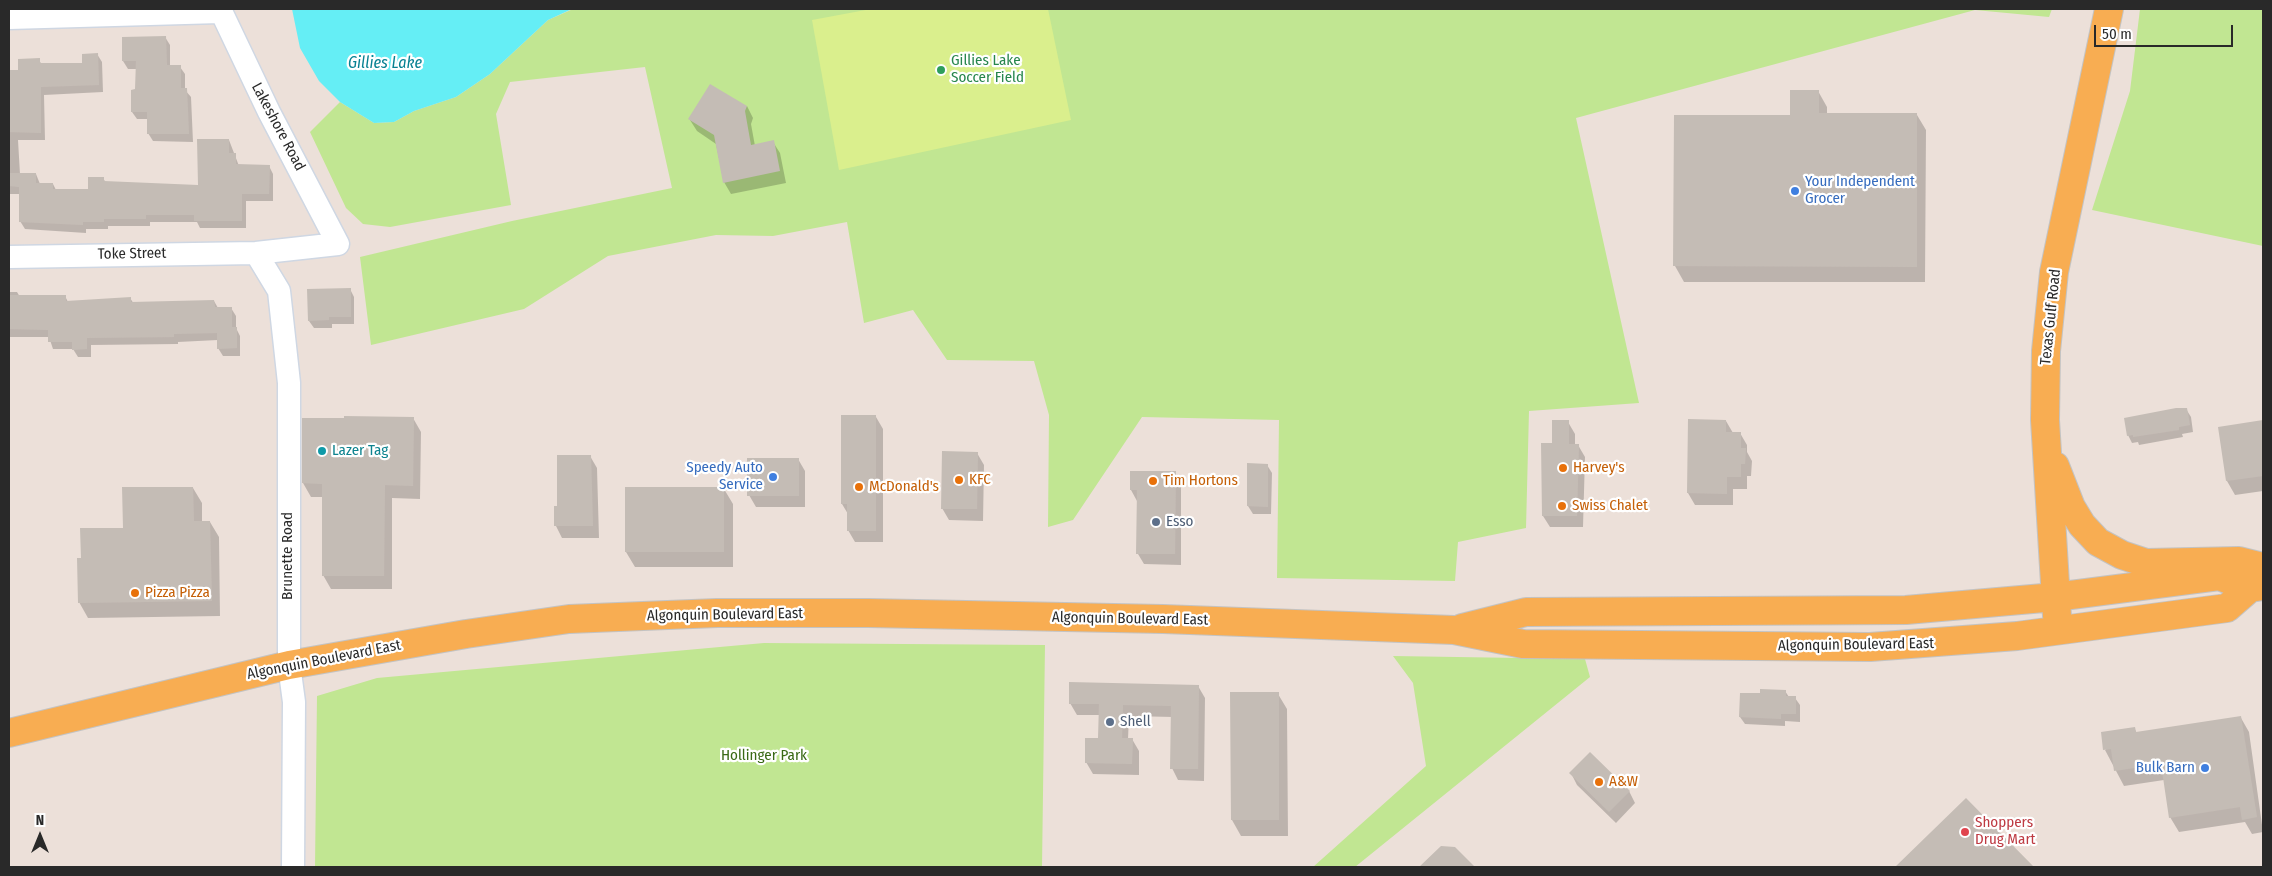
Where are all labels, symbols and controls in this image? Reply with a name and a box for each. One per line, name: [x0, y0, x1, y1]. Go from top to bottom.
scale bar: [2097, 15, 2236, 47]
text: 50 m: [2102, 25, 2132, 43]
place label: Gillies Lake Soccer Field: [951, 52, 1024, 87]
water label: Gillies Lake: [348, 54, 422, 74]
marker: Gillies Lake Soccer Field: [935, 64, 947, 76]
street label: Lakeshore Road: [247, 80, 309, 174]
place label: Your Independent Grocer: [1805, 173, 1915, 208]
marker: Your Independent Grocer: [1789, 185, 1801, 197]
street label: Toke Street: [98, 244, 166, 264]
street label: Texas Gulf Road: [2037, 268, 2065, 366]
place label: Lazer Tag: [332, 442, 388, 460]
marker: Lazer Tag: [316, 445, 328, 457]
place label: Speedy Auto Service: [686, 459, 763, 494]
place label: Harvey's: [1573, 459, 1625, 477]
marker: Harvey's: [1557, 462, 1569, 474]
marker: Speedy Auto Service: [767, 471, 779, 483]
place label: KFC: [969, 471, 991, 489]
place label: Tim Hortons: [1163, 472, 1238, 490]
marker: KFC: [953, 474, 965, 486]
marker: Tim Hortons: [1147, 475, 1159, 487]
place label: McDonald's: [869, 478, 939, 496]
marker: McDonald's: [853, 481, 865, 493]
place label: Swiss Chalet: [1572, 497, 1648, 515]
marker: Swiss Chalet: [1556, 500, 1568, 512]
street label: Brunette Road: [279, 512, 297, 600]
place label: Esso: [1166, 513, 1194, 531]
marker: Esso: [1150, 516, 1162, 528]
place label: Pizza Pizza: [145, 584, 210, 602]
marker: Pizza Pizza: [129, 587, 141, 599]
street label: Algonquin Boulevard East: [647, 605, 803, 625]
street label: Algonquin Boulevard East: [1052, 609, 1208, 629]
street label: Algonquin Boulevard East: [1778, 635, 1934, 655]
street label: Algonquin Boulevard East: [246, 636, 402, 684]
place label: Shell: [1120, 713, 1151, 731]
marker: Shell: [1104, 716, 1116, 728]
park label: Hollinger Park: [721, 747, 807, 765]
place label: Bulk Barn: [2136, 759, 2195, 777]
marker: Bulk Barn: [2199, 762, 2211, 774]
place label: A&W: [1609, 773, 1638, 791]
marker: A&W: [1593, 776, 1605, 788]
north arrow: [15, 811, 65, 861]
text: N: [36, 812, 44, 829]
place label: Shoppers Drug Mart: [1975, 814, 2036, 849]
marker: Shoppers Drug Mart: [1959, 826, 1971, 838]

